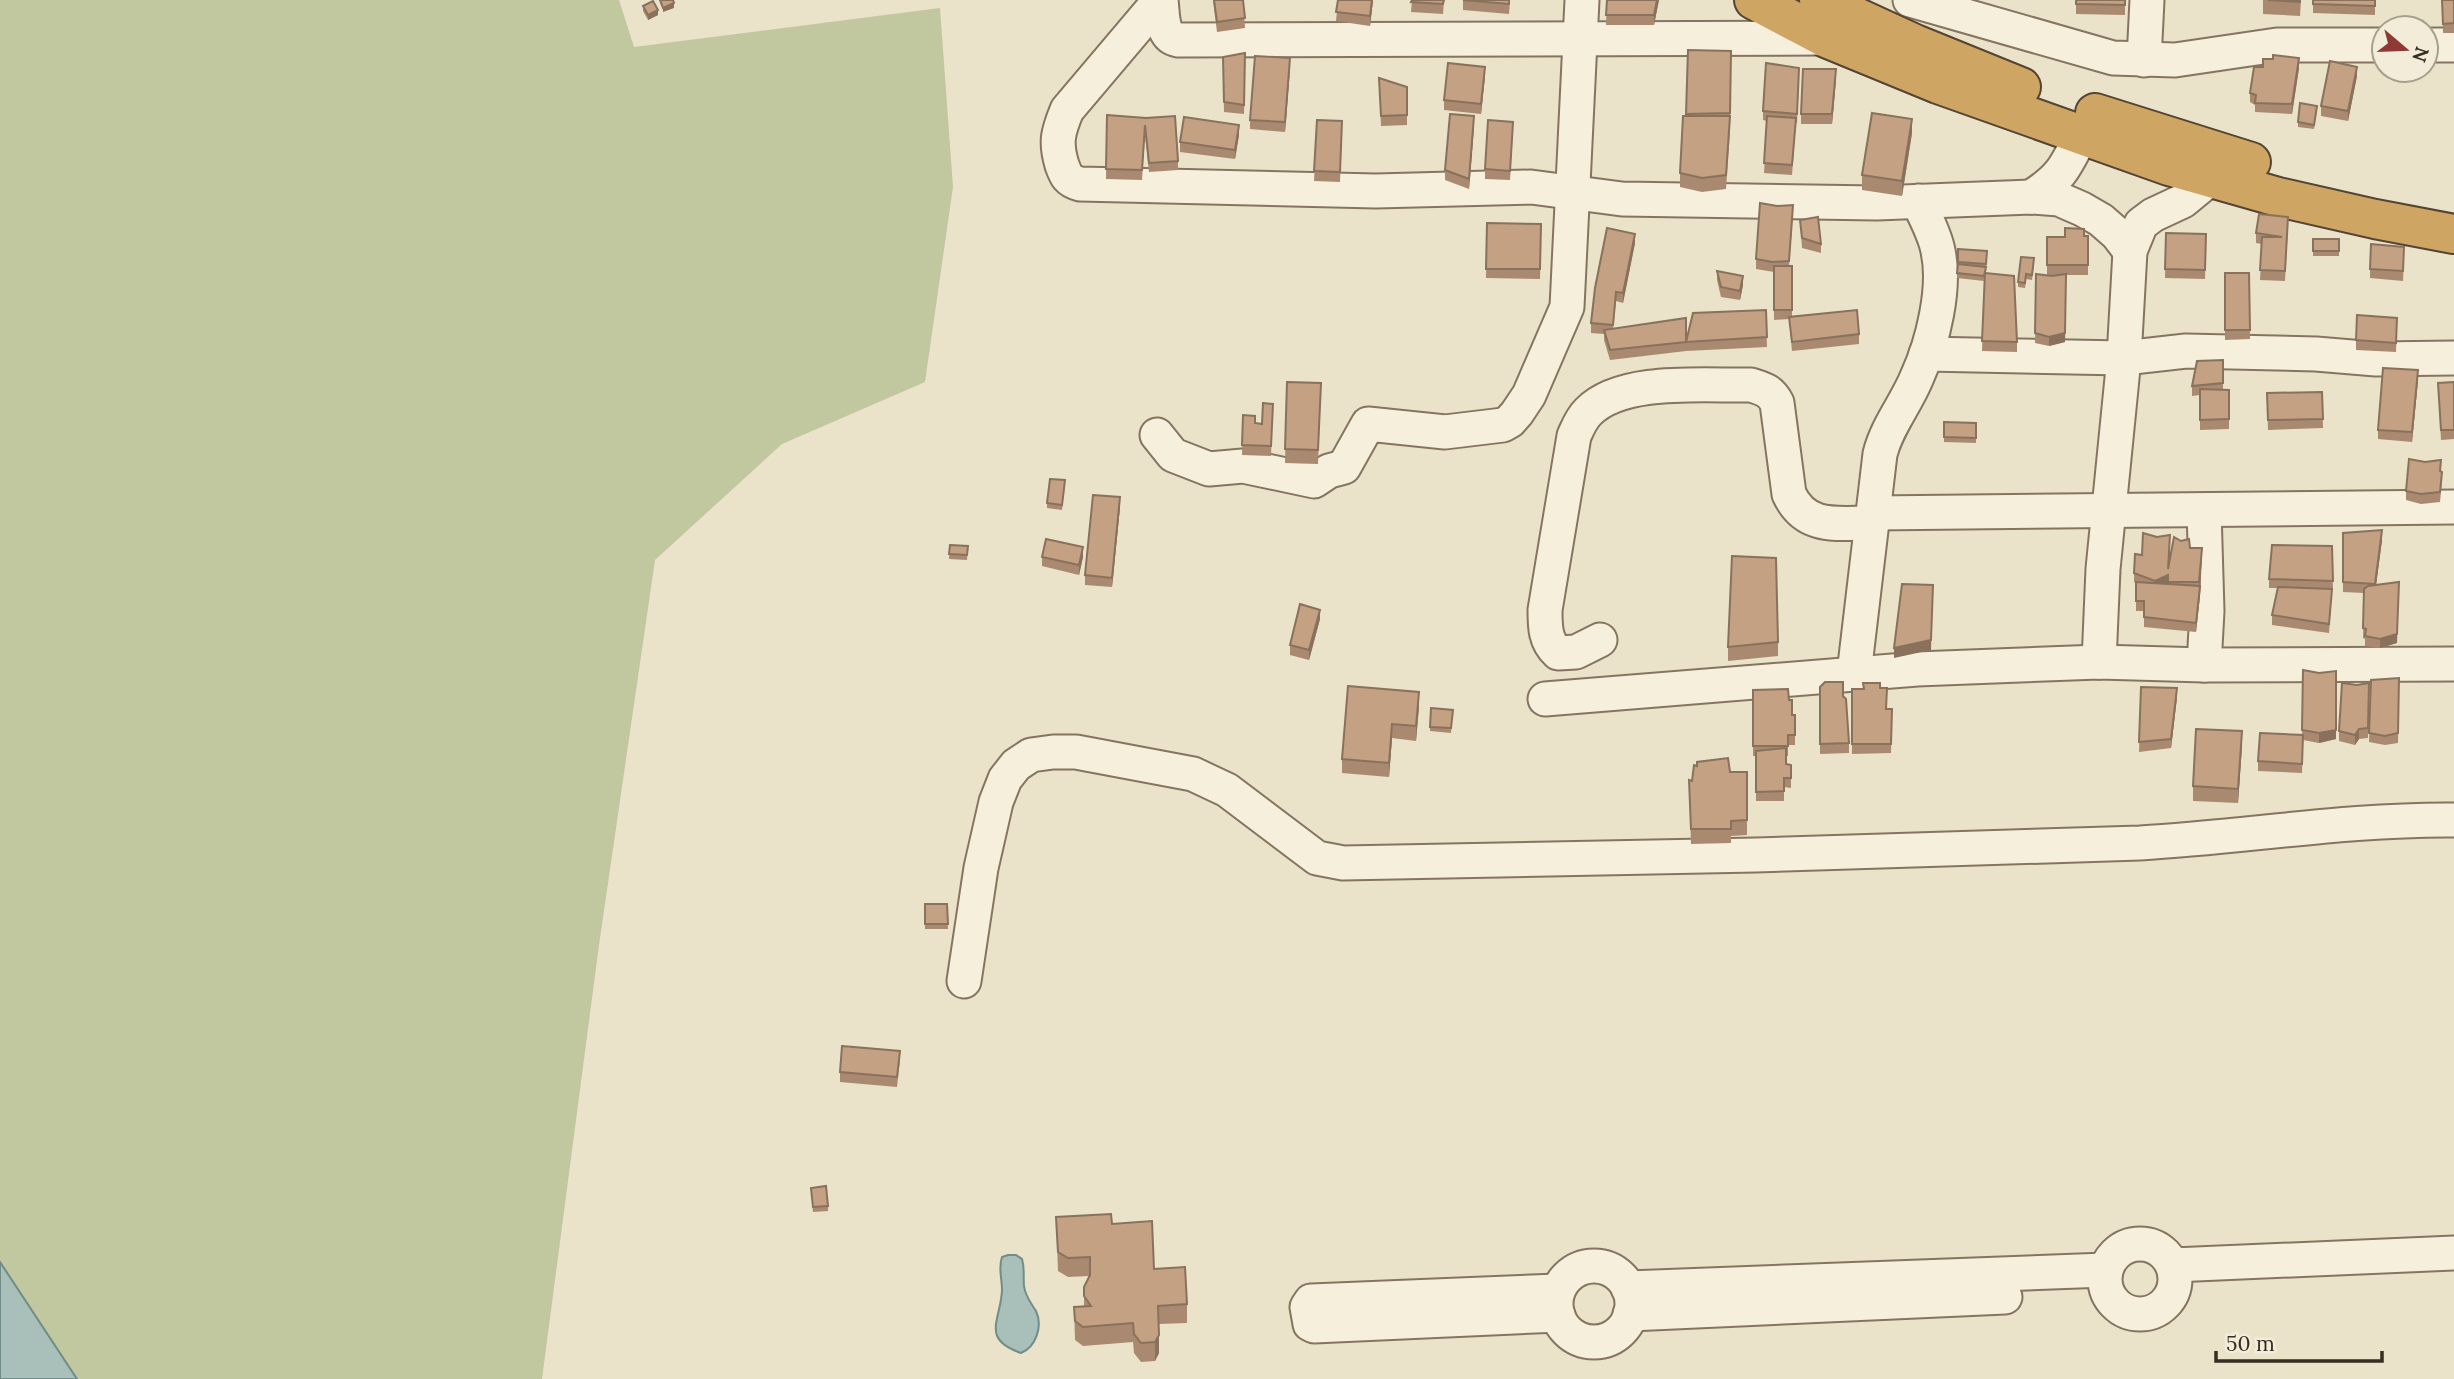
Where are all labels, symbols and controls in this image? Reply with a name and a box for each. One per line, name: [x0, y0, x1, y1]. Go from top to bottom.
north arrow: [2370, 14, 2440, 84]
text: N: [2407, 44, 2435, 66]
scale bar: [2216, 1320, 2382, 1364]
text: 50 m: [2226, 1330, 2275, 1357]

